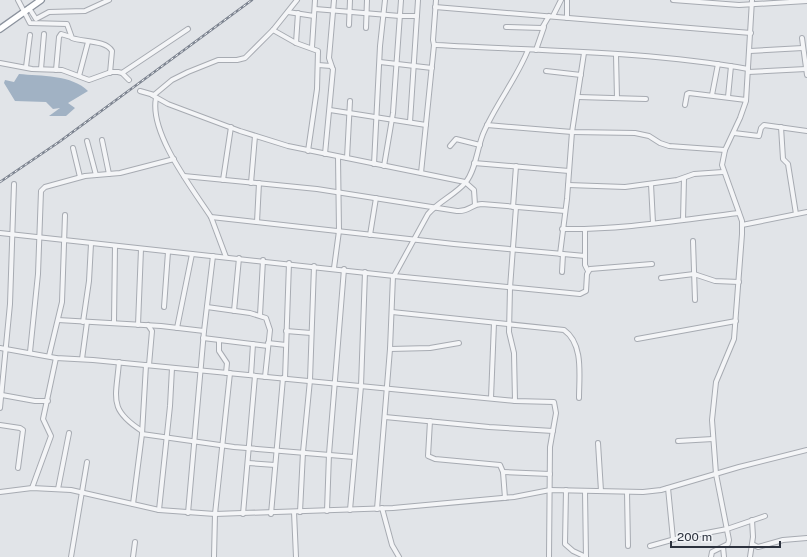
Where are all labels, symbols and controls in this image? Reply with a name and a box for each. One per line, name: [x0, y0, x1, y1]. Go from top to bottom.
scale bar: [671, 523, 780, 549]
text: 200 m: [677, 530, 712, 544]

